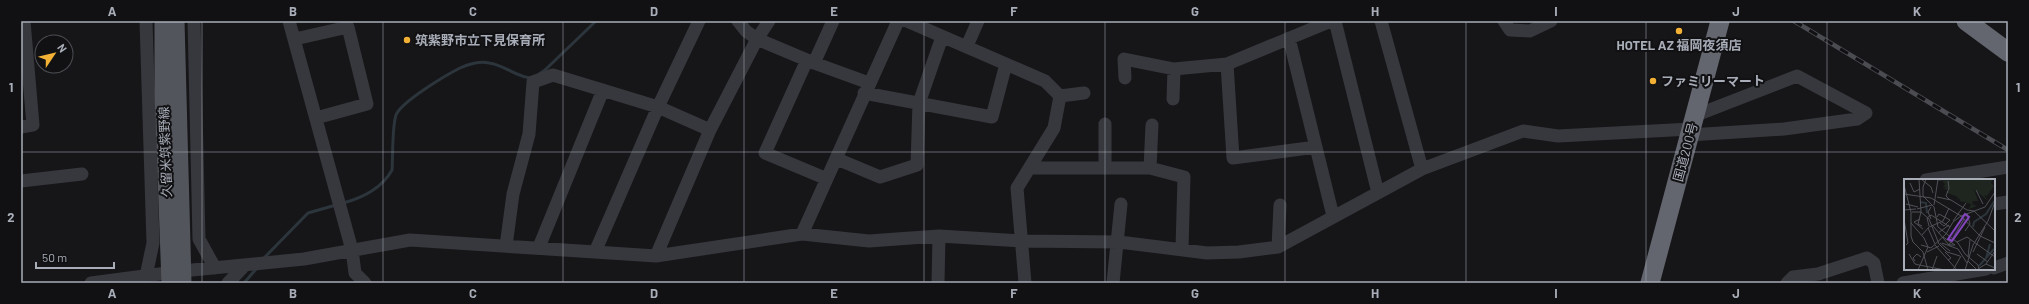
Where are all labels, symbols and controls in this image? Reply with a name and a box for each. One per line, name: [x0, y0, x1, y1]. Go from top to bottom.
text: A: [108, 3, 117, 19]
text: B: [289, 3, 297, 19]
text: C: [469, 3, 477, 19]
text: D: [650, 3, 658, 19]
text: E: [830, 3, 838, 19]
text: F: [1010, 3, 1018, 19]
text: G: [1191, 3, 1199, 19]
text: H: [1371, 3, 1379, 19]
text: I: [1554, 3, 1558, 19]
text: J: [1732, 3, 1740, 19]
text: K: [1913, 3, 1921, 19]
marker: HOTEL AZ 福岡夜須店: [1674, 26, 1684, 36]
place label: 筑紫野市立下見保育所: [415, 32, 545, 48]
north arrow: [34, 34, 74, 74]
marker: 筑紫野市立下見保育所: [402, 35, 412, 45]
place label: HOTEL AZ 福岡夜須店: [1616, 37, 1742, 53]
text: N: [55, 41, 70, 55]
place label: ファミリーマート: [1661, 73, 1765, 89]
marker: ファミリーマート: [1648, 76, 1658, 86]
text: 1: [9, 79, 13, 95]
text: 1: [2016, 79, 2020, 95]
street label: 久留米筑紫野線: [155, 106, 175, 198]
street label: 国道200号: [1669, 121, 1701, 183]
inset map: [1904, 179, 1995, 270]
text: 2: [7, 209, 15, 225]
text: 2: [2014, 209, 2022, 225]
scale bar: [36, 244, 114, 270]
text: 50 m: [42, 250, 67, 264]
text: A: [108, 285, 117, 301]
text: B: [289, 285, 297, 301]
text: C: [469, 285, 477, 301]
text: D: [650, 285, 658, 301]
text: E: [830, 285, 838, 301]
text: F: [1010, 285, 1018, 301]
text: G: [1191, 285, 1199, 301]
text: H: [1371, 285, 1379, 301]
text: I: [1554, 285, 1558, 301]
text: J: [1732, 285, 1740, 301]
text: K: [1913, 285, 1921, 301]

